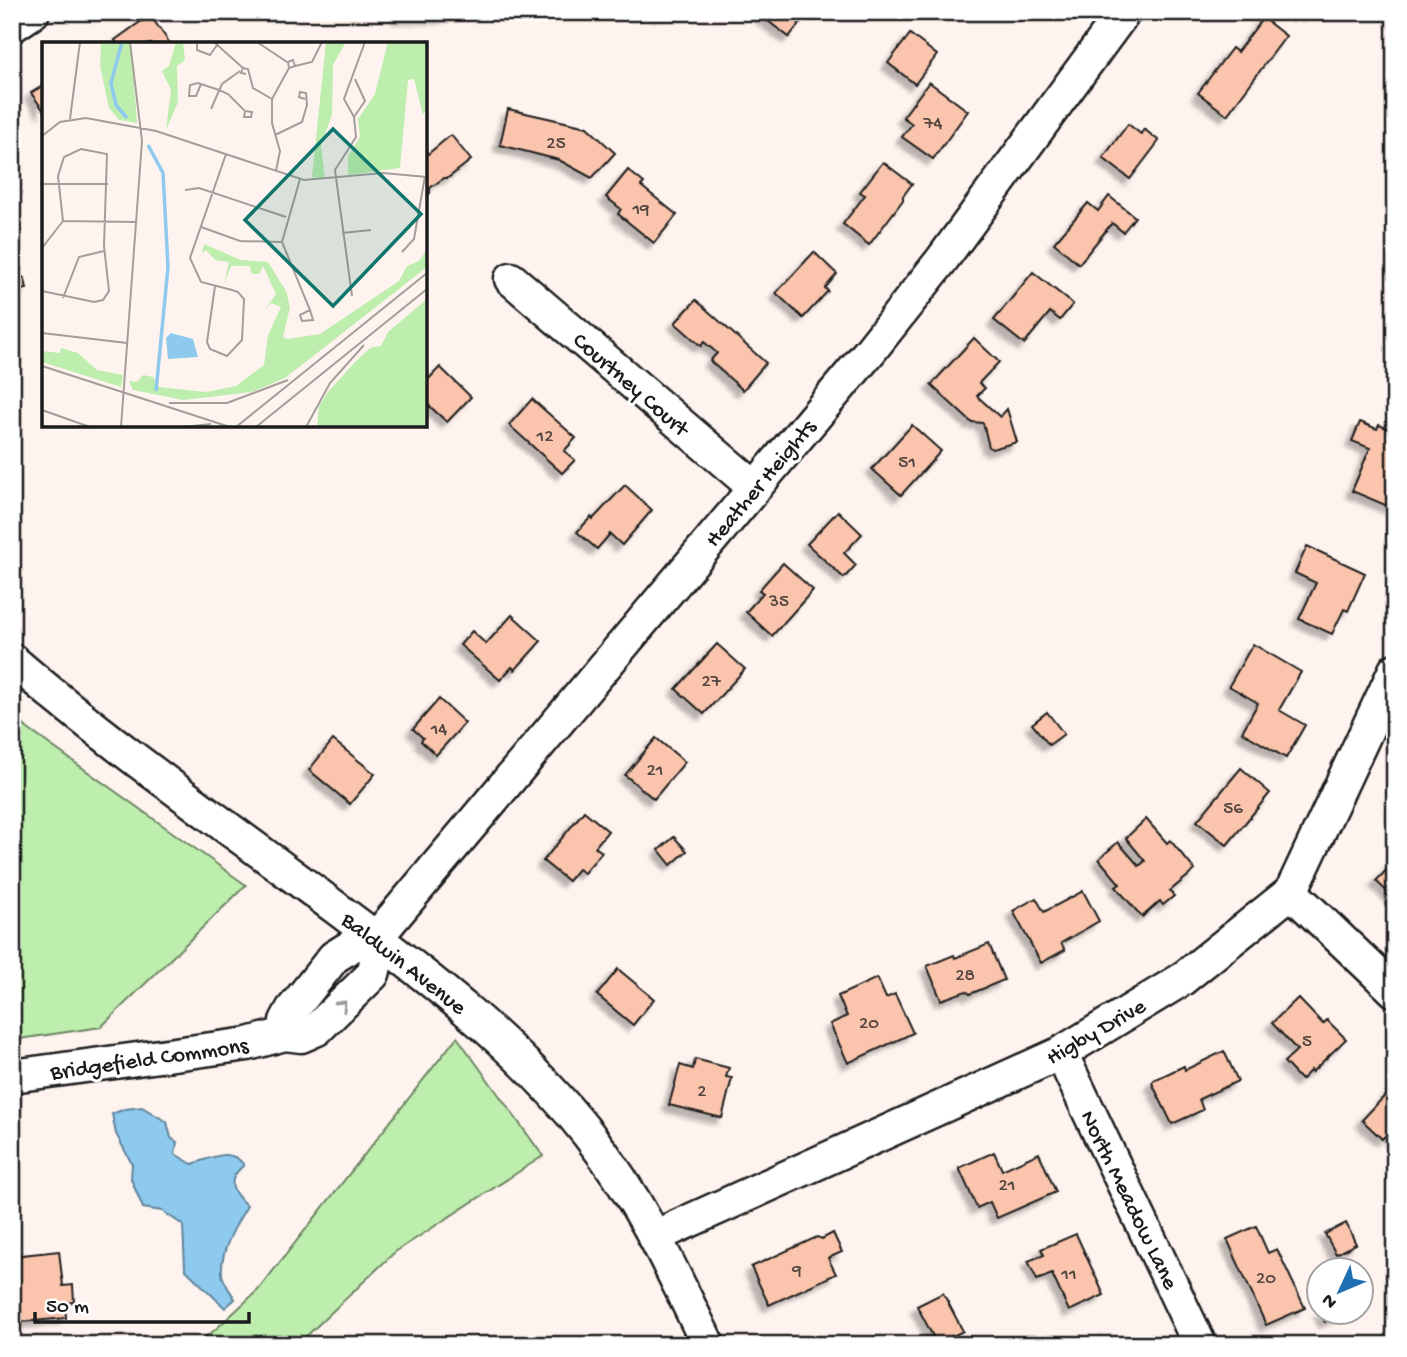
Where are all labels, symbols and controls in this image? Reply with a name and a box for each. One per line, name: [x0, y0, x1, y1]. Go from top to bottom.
inset map: [42, 42, 427, 427]
house number: 74: [923, 113, 942, 136]
house number: 25: [546, 133, 566, 156]
house number: 19: [631, 199, 650, 222]
street label: Courtney Court: [566, 328, 694, 444]
street label: Heather Heights: [700, 415, 823, 554]
house number: 12: [536, 426, 554, 449]
house number: 51: [898, 452, 916, 475]
house number: 35: [768, 591, 789, 614]
house number: 27: [701, 671, 722, 694]
house number: 14: [430, 719, 447, 742]
house number: 21: [647, 760, 664, 783]
house number: 56: [1223, 798, 1243, 821]
street label: Baldwin Avenue: [334, 907, 472, 1023]
house number: 28: [955, 965, 975, 988]
street label: Higby Drive: [1042, 993, 1152, 1072]
one-way arrow: [333, 1000, 346, 1013]
house number: 20: [859, 1013, 879, 1036]
house number: 5: [1302, 1031, 1312, 1054]
street label: Bridgefield Commons: [48, 1033, 251, 1088]
house number: 2: [697, 1081, 707, 1104]
street label: North Meadow Lane: [1073, 1107, 1183, 1295]
house number: 21: [999, 1175, 1016, 1198]
north arrow: [1306, 1256, 1376, 1326]
house number: 9: [791, 1260, 802, 1283]
house number: 11: [1060, 1264, 1077, 1287]
house number: 20: [1256, 1268, 1276, 1291]
scale bar: [35, 1280, 248, 1324]
text: N: [1318, 1288, 1343, 1313]
text: 50 m: [46, 1296, 89, 1321]

